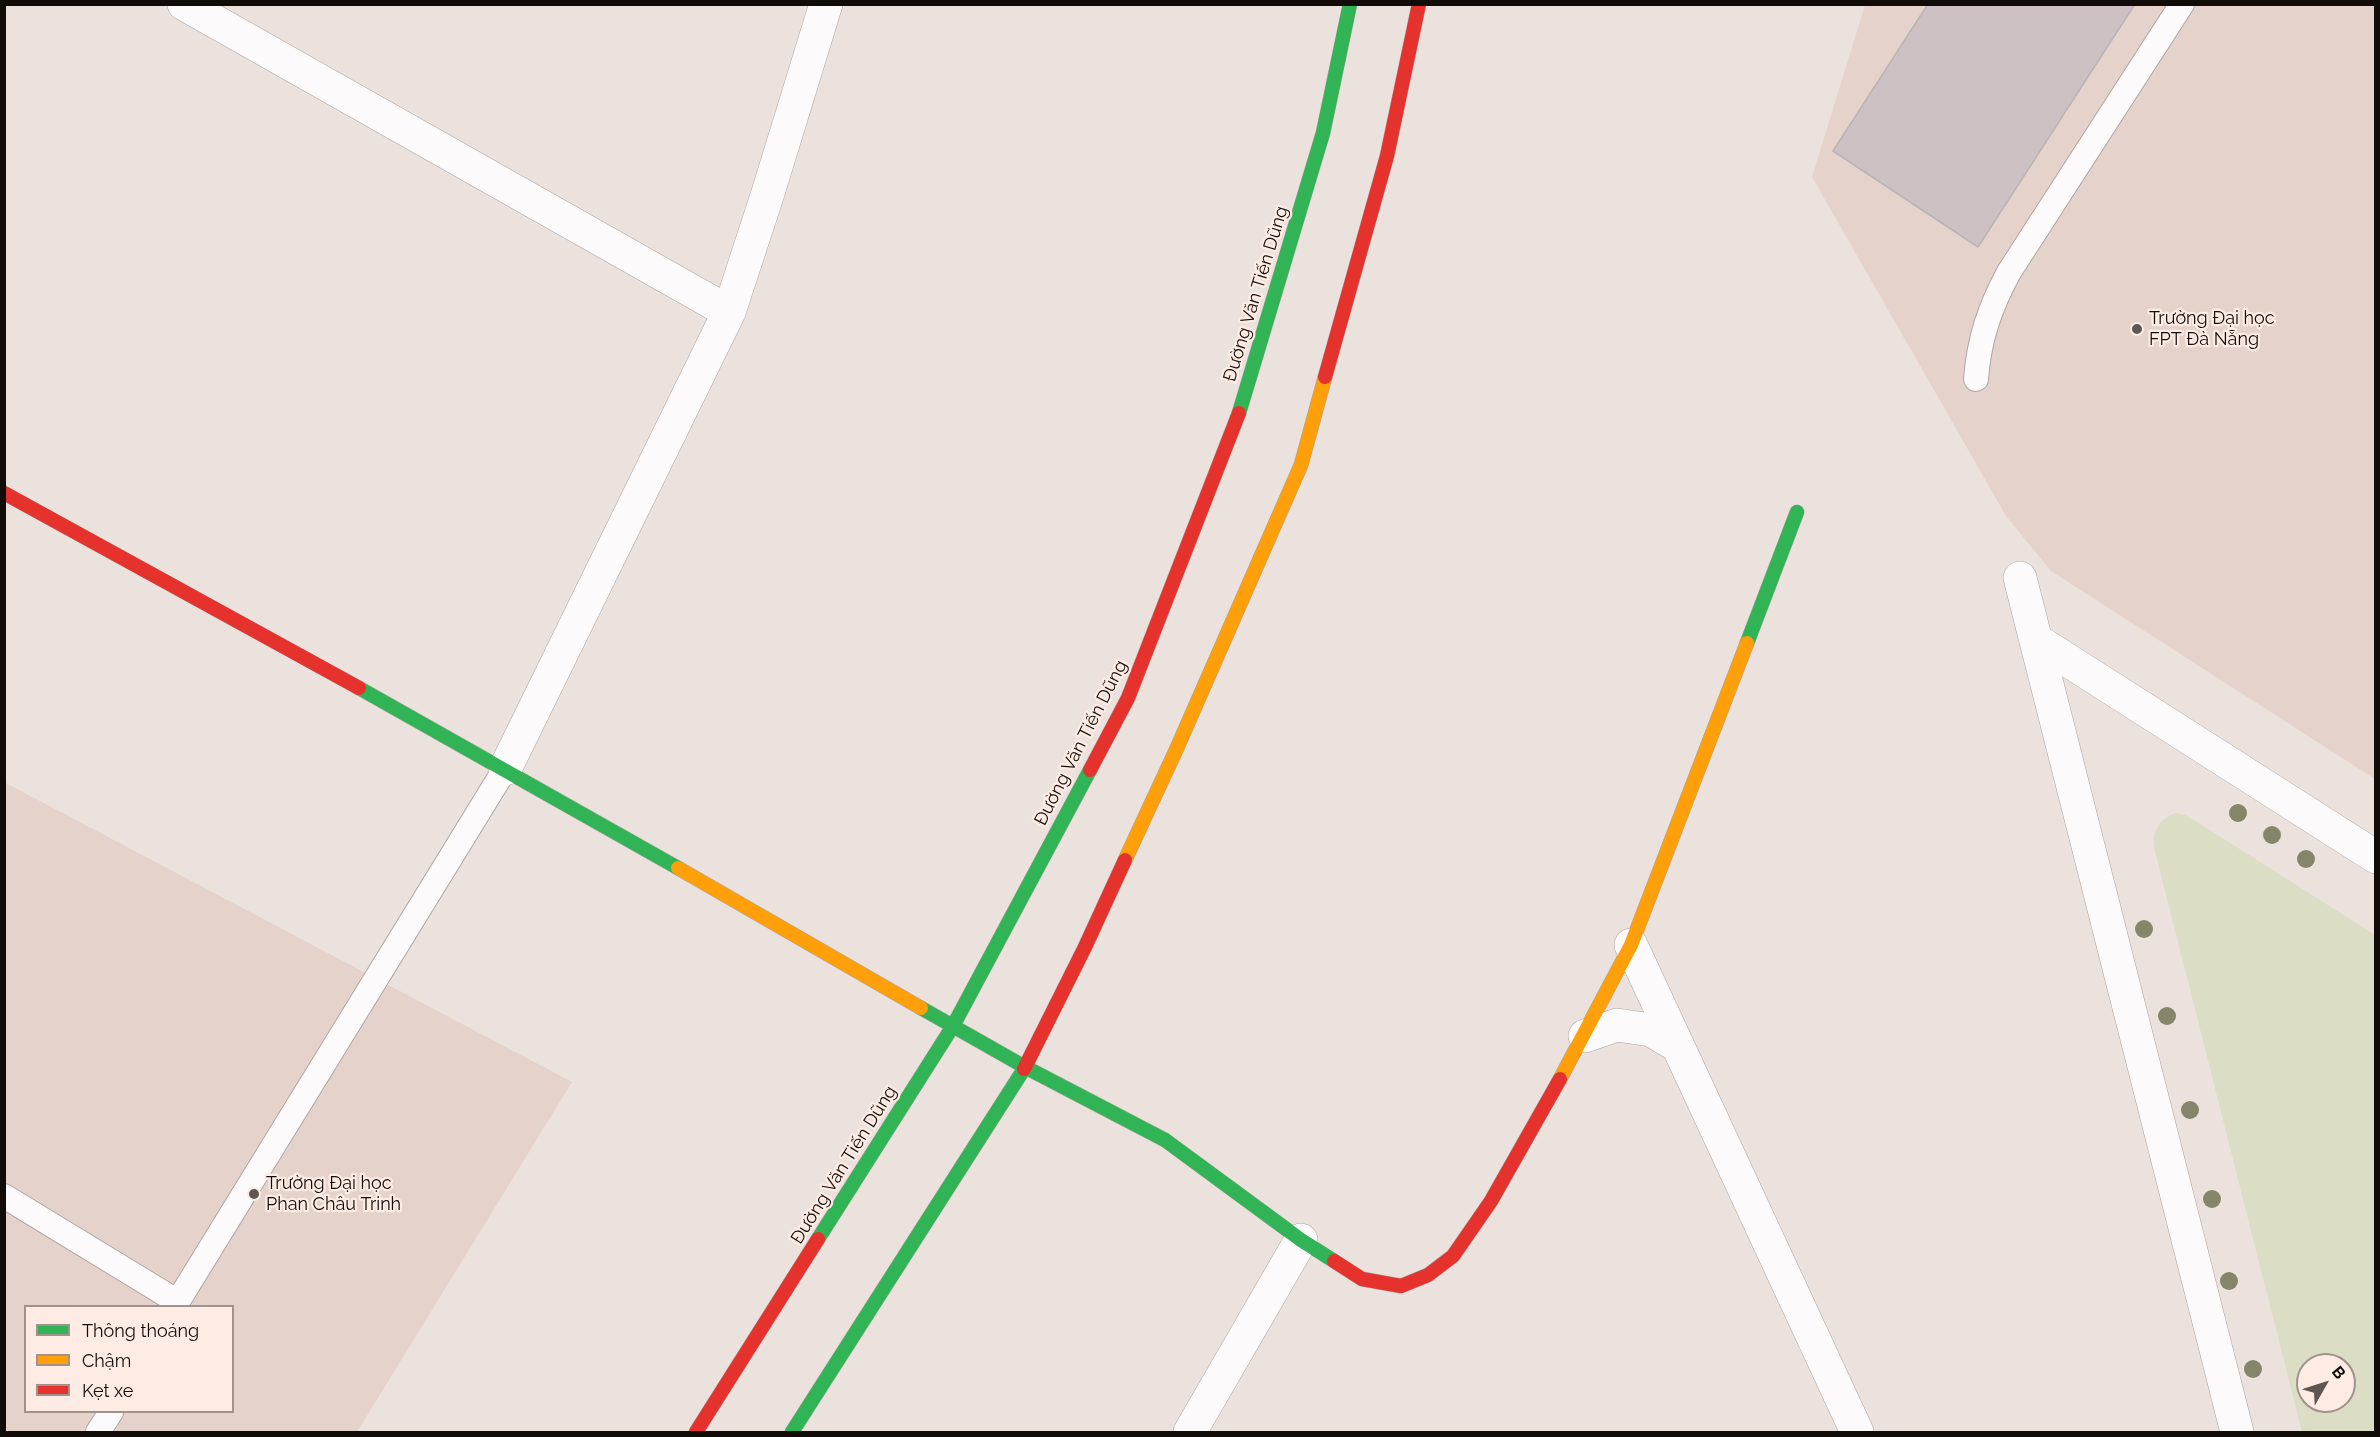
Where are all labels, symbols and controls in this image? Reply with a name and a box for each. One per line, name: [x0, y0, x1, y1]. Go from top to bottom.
street label: Đường Văn Tiến Dũng: [1219, 204, 1293, 384]
place label: Trường Đại học FPT Đà Nẵng: [2149, 308, 2275, 350]
marker: Trường Đại học FPT Đà Nẵng: [2130, 322, 2144, 336]
street label: Đường Văn Tiến Dũng: [1030, 657, 1132, 829]
street label: Đường Văn Tiến Dũng: [786, 1082, 902, 1248]
place label: Trường Đại học Phan Châu Trinh: [266, 1173, 401, 1216]
marker: Trường Đại học Phan Châu Trinh: [247, 1187, 261, 1201]
legend: [24, 1305, 234, 1413]
text: Thông thoáng: [82, 1320, 199, 1341]
text: Chậm: [82, 1350, 131, 1371]
north arrow: [2296, 1353, 2356, 1413]
text: B: [2328, 1362, 2350, 1383]
text: Kẹt xe: [82, 1380, 133, 1401]

